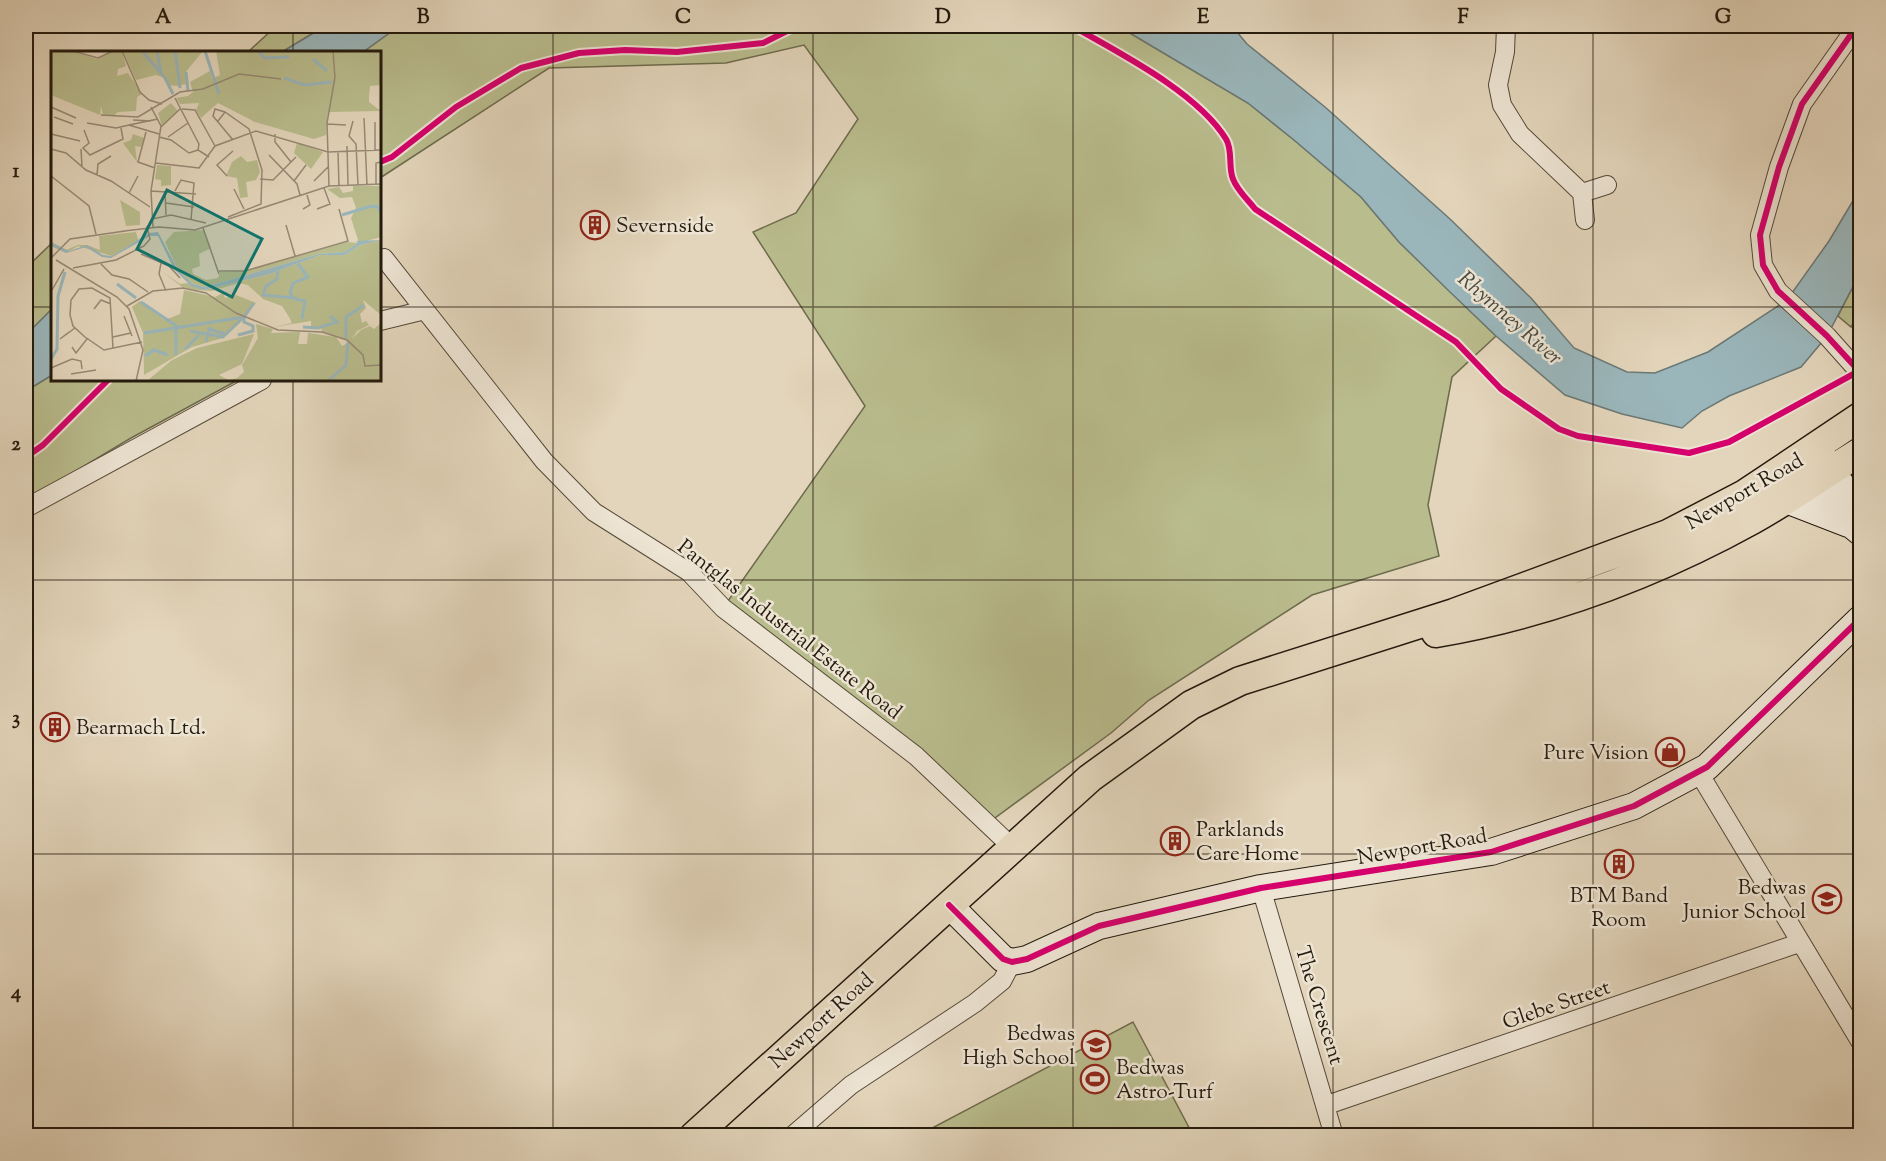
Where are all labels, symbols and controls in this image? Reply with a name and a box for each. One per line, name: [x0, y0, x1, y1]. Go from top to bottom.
text: A: [155, 4, 172, 33]
text: B: [417, 4, 430, 33]
text: C: [675, 4, 691, 33]
text: D: [935, 4, 951, 33]
text: E: [1197, 4, 1210, 33]
text: F: [1457, 4, 1469, 33]
text: G: [1715, 4, 1732, 33]
inset map: [51, 51, 381, 381]
text: 1: [13, 158, 20, 187]
building icon: Severnside: [579, 209, 611, 241]
place label: Severnside: [616, 212, 714, 242]
water label: Rhymney River: [1450, 265, 1569, 374]
text: 2: [11, 431, 21, 460]
street label: Newport Road: [1681, 447, 1810, 539]
street label: Pantglas Industrial Estate Road: [670, 533, 907, 728]
text: 3: [12, 705, 20, 734]
building icon: Bearmach Ltd.: [39, 711, 71, 743]
place label: Bearmach Ltd.: [76, 714, 206, 744]
shop icon: Pure Vision: [1654, 736, 1686, 768]
place label: Pure Vision: [1544, 739, 1649, 769]
place label: Parklands Care Home: [1196, 816, 1299, 870]
street label: Newport Road: [1355, 822, 1490, 874]
building icon: Parklands Care Home: [1159, 825, 1191, 857]
building icon: BTM Band Room: [1603, 848, 1635, 880]
place label: Bedwas Junior School: [1682, 874, 1806, 928]
place label: BTM Band Room: [1570, 882, 1668, 936]
school or university icon: Bedwas Junior School: [1811, 883, 1843, 915]
street label: The Crescent: [1286, 943, 1350, 1068]
street label: Newport Road: [763, 966, 881, 1077]
street label: Glebe Street: [1499, 973, 1615, 1038]
text: 4: [10, 979, 21, 1008]
place label: Bedwas High School: [963, 1020, 1075, 1074]
school or university icon: Bedwas High School: [1080, 1029, 1112, 1061]
place label: Bedwas Astro-Turf: [1116, 1054, 1215, 1108]
sports icon: Bedwas Astro-Turf: [1079, 1063, 1111, 1095]

